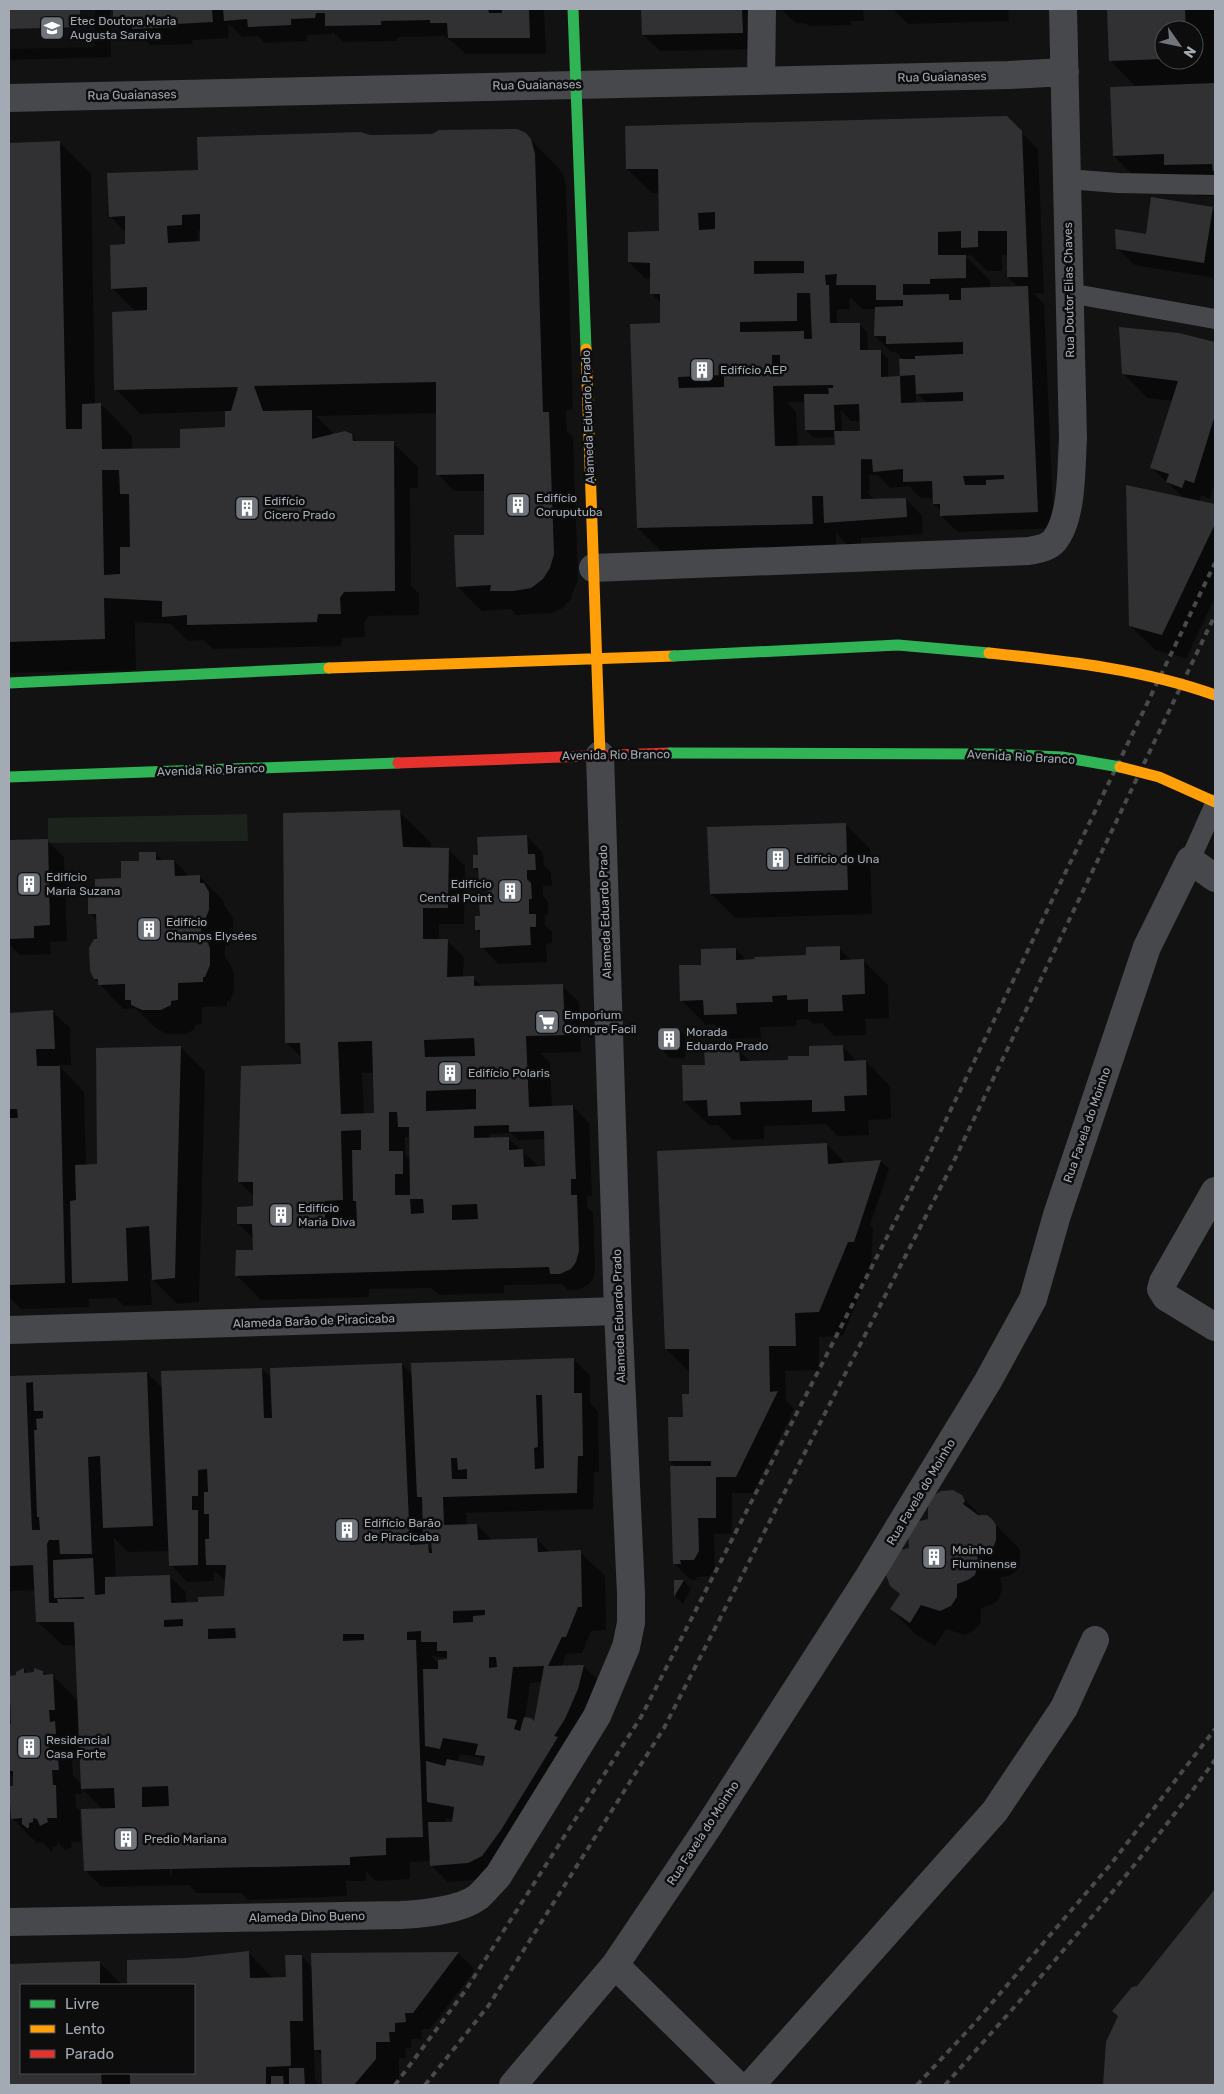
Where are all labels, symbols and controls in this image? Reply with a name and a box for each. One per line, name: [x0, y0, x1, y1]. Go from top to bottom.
place label: Etec Doutora Maria Augusta Saraiva: [70, 14, 176, 42]
school or university icon: Etec Doutora Maria Augusta Saraiva: [39, 15, 65, 41]
north arrow: [1154, 20, 1204, 70]
text: N: [1180, 43, 1199, 61]
street label: Rua Guaianases: [897, 69, 987, 85]
street label: Rua Guaianases: [492, 77, 582, 93]
street label: Rua Guaianases: [87, 87, 177, 103]
street label: Rua Doutor Elias Chaves: [1061, 222, 1077, 358]
street label: Alameda Eduardo Prado: [579, 350, 597, 484]
building icon: Edifício AEP: [689, 357, 715, 383]
place label: Edifício AEP: [720, 363, 787, 377]
place label: Edifício Coruputuba: [536, 491, 603, 519]
building icon: Edifício Coruputuba: [505, 492, 531, 518]
place label: Edifício Cicero Prado: [264, 494, 335, 522]
building icon: Edifício Cicero Prado: [234, 495, 260, 521]
street label: Avenida Rio Branco: [562, 747, 670, 763]
street label: Avenida Rio Branco: [967, 747, 1075, 767]
street label: Avenida Rio Branco: [157, 761, 265, 779]
street label: Alameda Eduardo Prado: [596, 845, 614, 979]
building icon: Edifício do Una: [765, 846, 791, 872]
place label: Edifício do Una: [796, 852, 879, 866]
place label: Edifício Maria Suzana: [46, 870, 121, 898]
building icon: Edifício Maria Suzana: [16, 871, 42, 897]
place label: Edifício Central Point: [419, 877, 492, 905]
building icon: Edifício Central Point: [497, 878, 523, 904]
place label: Edifício Champs Elysées: [166, 915, 257, 943]
building icon: Edifício Champs Elysées: [136, 916, 162, 942]
place label: Emporium Compre Facil: [564, 1008, 637, 1036]
supermarket icon: Emporium Compre Facil: [534, 1009, 560, 1035]
place label: Morada Eduardo Prado: [686, 1025, 769, 1053]
building icon: Morada Eduardo Prado: [656, 1026, 682, 1052]
building icon: Edifício Polaris: [437, 1060, 463, 1086]
street label: Rua Favela do Moinho: [1061, 1065, 1113, 1185]
place label: Edifício Polaris: [468, 1066, 550, 1080]
place label: Edifício Maria Diva: [298, 1201, 355, 1229]
building icon: Edifício Maria Diva: [268, 1202, 294, 1228]
street label: Alameda Eduardo Prado: [610, 1249, 628, 1383]
street label: Alameda Barão de Piracicaba: [233, 1311, 395, 1331]
street label: Rua Favela do Moinho: [884, 1436, 958, 1548]
place label: Edifício Barão de Piracicaba: [364, 1516, 441, 1544]
building icon: Edifício Barão de Piracicaba: [334, 1517, 360, 1543]
place label: Moinho Fluminense: [952, 1543, 1017, 1571]
building icon: Moinho Fluminense: [921, 1544, 947, 1570]
place label: Residencial Casa Forte: [46, 1733, 110, 1761]
building icon: Residencial Casa Forte: [16, 1734, 42, 1760]
street label: Rua Favela do Moinho: [664, 1778, 742, 1888]
building icon: Predio Mariana: [113, 1826, 139, 1852]
place label: Predio Mariana: [144, 1832, 227, 1846]
street label: Alameda Dino Bueno: [249, 1909, 365, 1925]
legend: [20, 1984, 195, 2074]
text: Livre: [65, 1995, 99, 2013]
text: Lento: [65, 2020, 105, 2038]
text: Parado: [65, 2045, 114, 2063]

